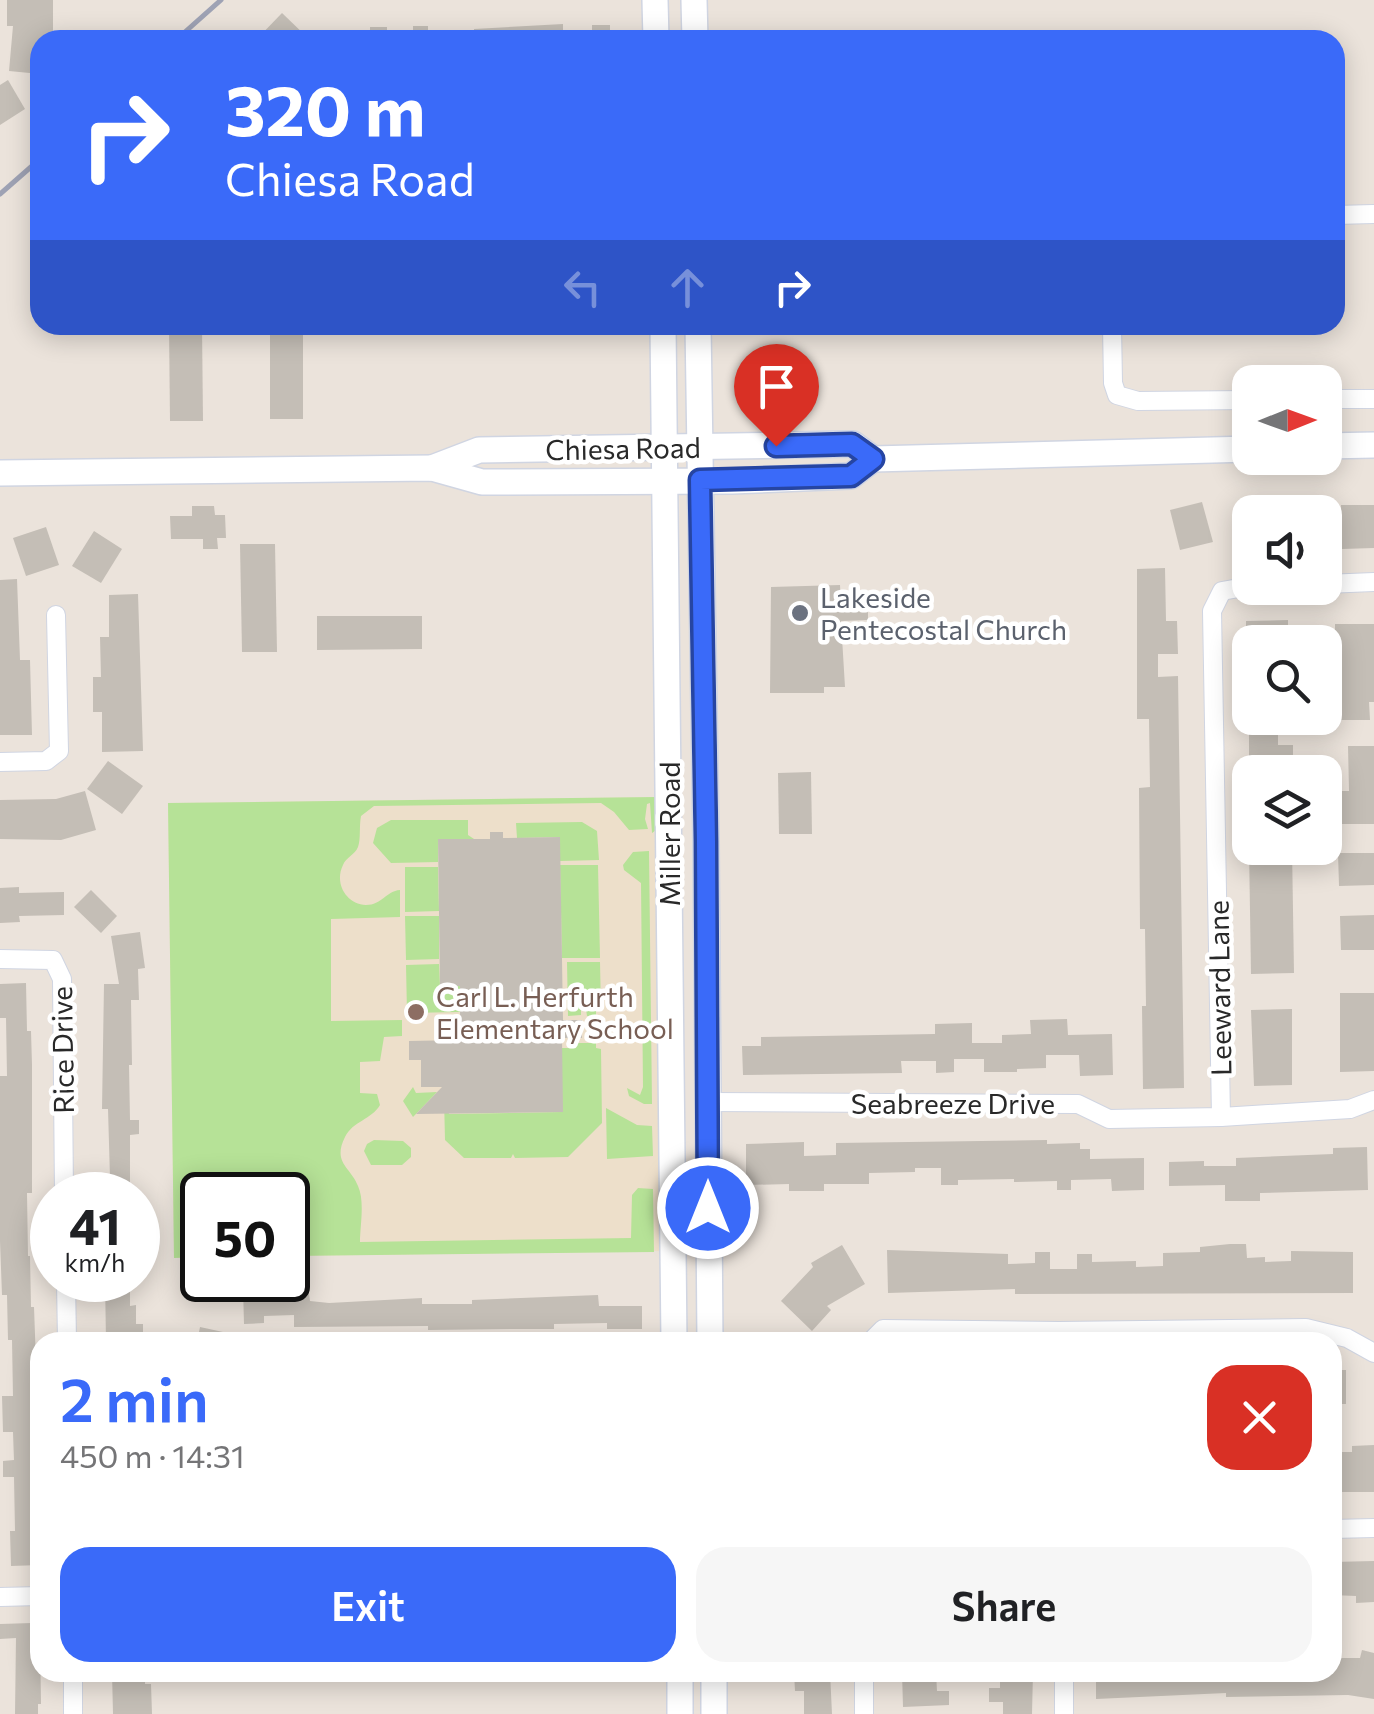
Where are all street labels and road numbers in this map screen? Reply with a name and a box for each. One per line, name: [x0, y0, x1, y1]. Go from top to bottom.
street label: Chiesa Road: [545, 430, 701, 466]
street label: Miller Road: [652, 762, 686, 906]
street label: Leeward Lane: [1200, 900, 1238, 1076]
street label: Rice Drive: [44, 986, 80, 1114]
street label: Seabreeze Drive: [851, 1086, 1055, 1120]

